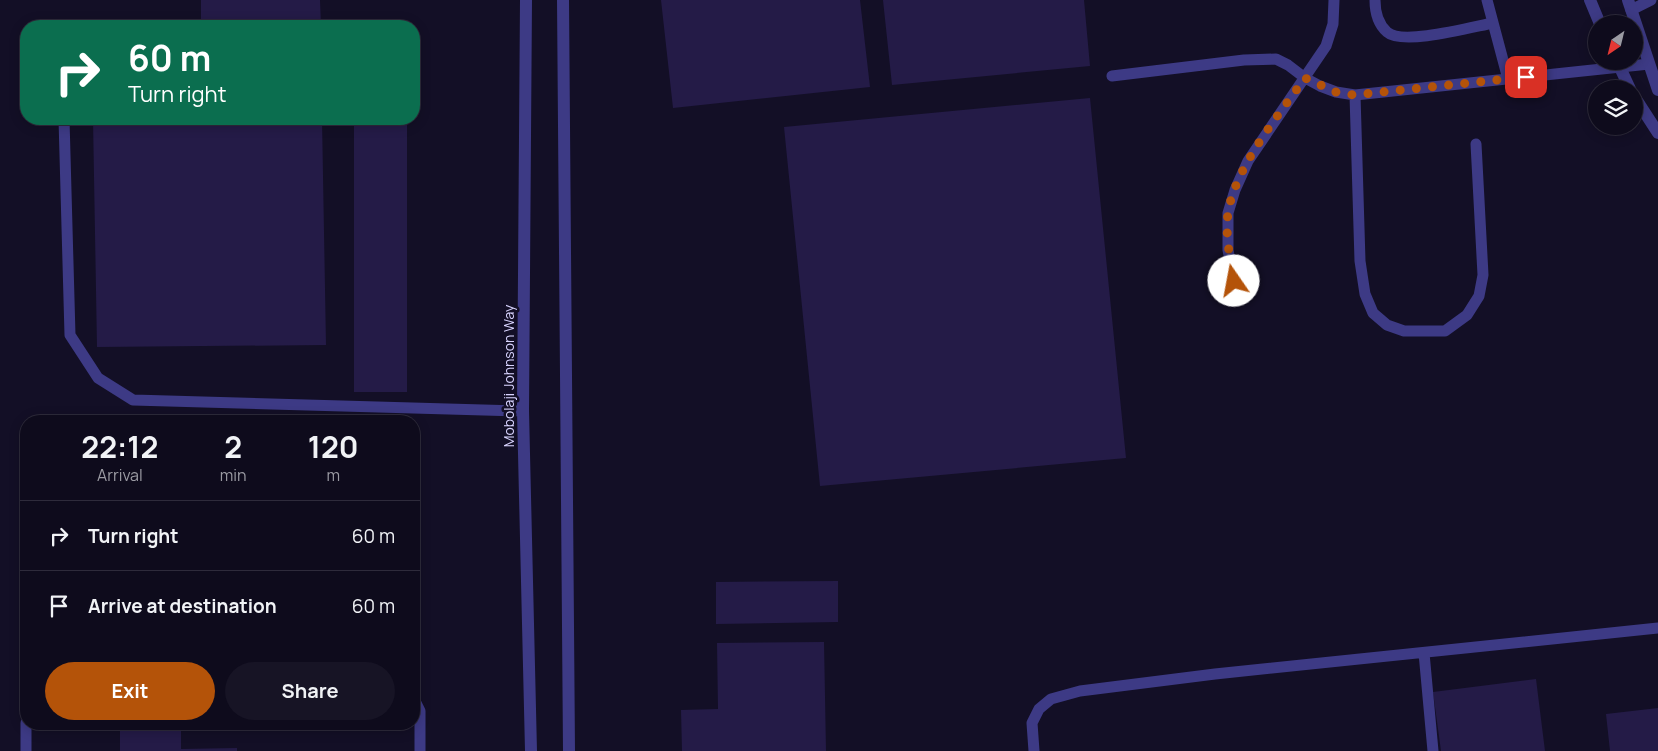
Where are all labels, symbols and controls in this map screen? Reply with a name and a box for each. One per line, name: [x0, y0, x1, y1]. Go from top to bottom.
north arrow: [1588, 15, 1642, 70]
map controls: [1588, 15, 1643, 135]
text: 60 m: [128, 34, 211, 82]
icon: right: [45, 40, 110, 105]
pin: [1505, 56, 1547, 98]
icon: arrive: [1512, 63, 1540, 91]
text: Turn right: [128, 79, 226, 109]
button: layers: [1588, 80, 1643, 135]
position arrow: [1207, 254, 1259, 306]
street label: Mobolaji Johnson Way: [499, 304, 518, 447]
text: 22:12: [81, 426, 158, 467]
text: 2: [224, 426, 242, 467]
text: 120: [308, 426, 359, 467]
text: Arrival: [97, 464, 143, 486]
text: min: [220, 464, 247, 486]
text: m: [326, 464, 340, 486]
icon: right: [45, 522, 73, 550]
text: Turn right: [88, 523, 178, 549]
text: 60 m: [352, 523, 395, 549]
icon: arrive: [45, 592, 73, 620]
text: Arrive at destination: [88, 593, 277, 619]
text: 60 m: [352, 593, 395, 619]
button: Exit: [45, 662, 215, 720]
button: Share: [225, 662, 395, 720]

